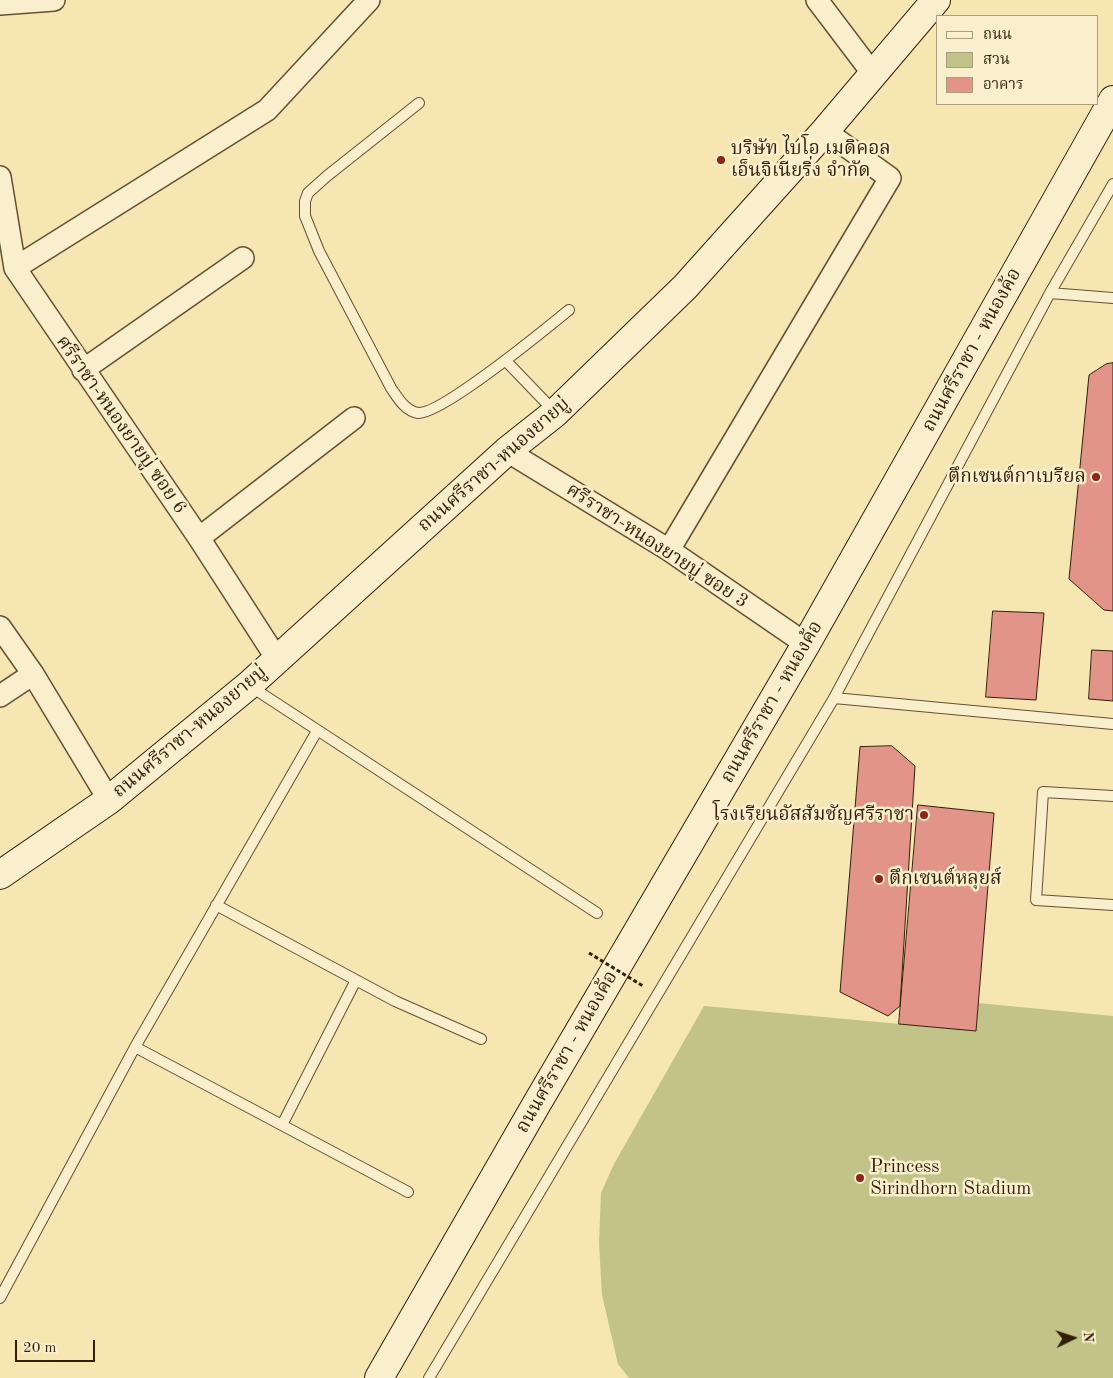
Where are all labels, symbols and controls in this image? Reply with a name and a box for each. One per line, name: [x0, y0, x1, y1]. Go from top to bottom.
legend: [936, 15, 1098, 105]
text: ถนน: [983, 28, 1012, 43]
text: สวน: [983, 53, 1010, 68]
text: อาคาร: [983, 78, 1023, 93]
place label: บริษัท ไบโอ เมดิคอล เอ็นจิเนียริ่ง จำกัด: [731, 138, 891, 182]
marker: บริษัท ไบโอ เมดิคอล เอ็นจิเนียริ่ง จำกัด: [715, 154, 727, 166]
street label: ถนนศรีราชา - หนองค้อ: [918, 264, 1026, 436]
street label: ศรีราชา-หนองยายบู่ ซอย 6: [51, 331, 191, 519]
street label: ถนนศรีราชา-หนองยายบู่: [413, 393, 575, 537]
place label: ตึกเซนต์กาเบรียล: [948, 466, 1086, 488]
marker: ตึกเซนต์กาเบรียล: [1090, 471, 1102, 483]
street label: ศรีราชา-หนองยายบู่ ซอย 3: [562, 479, 752, 613]
street label: ถนนศรีราชา - หนองค้อ: [716, 617, 828, 787]
street label: ถนนศรีราชา-หนองยายบู่: [109, 661, 271, 803]
place label: โรงเรียนอัสสัมชัญศรีราชา: [713, 804, 914, 826]
marker: โรงเรียนอัสสัมชัญศรีราชา: [918, 809, 930, 821]
place label: ตึกเซนต์หลุยส์: [889, 868, 1002, 890]
marker: ตึกเซนต์หลุยส์: [873, 873, 885, 885]
street label: ถนนศรีราชา - หนองค้อ: [511, 967, 623, 1137]
place label: Princess Sirindhorn Stadium: [870, 1156, 1031, 1200]
marker: Princess Sirindhorn Stadium: [854, 1172, 866, 1184]
north arrow: [1048, 1313, 1098, 1363]
scale bar: [18, 1330, 98, 1362]
text: N: [1081, 1331, 1095, 1343]
text: 20 m: [23, 1341, 57, 1356]

